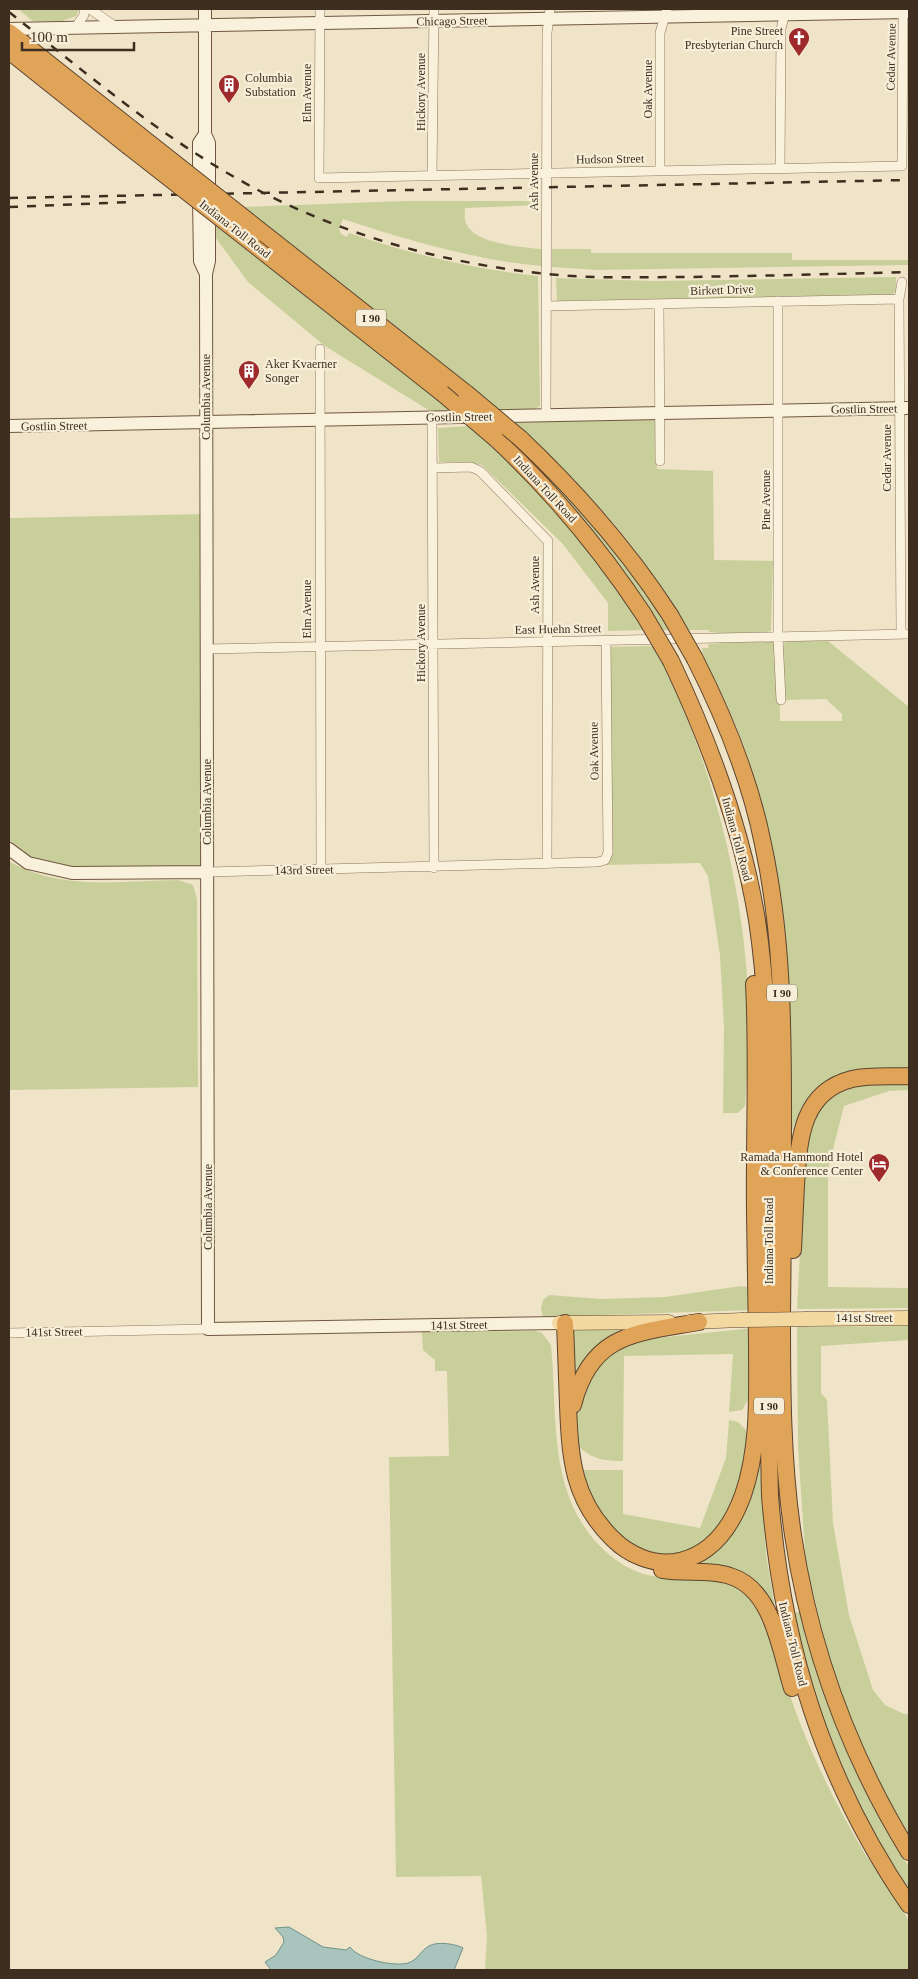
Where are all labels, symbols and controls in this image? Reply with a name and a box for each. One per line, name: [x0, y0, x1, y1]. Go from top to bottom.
street label: Chicago Street: [416, 13, 488, 29]
scale bar: [22, 20, 135, 52]
street label: Cedar Avenue: [883, 23, 899, 91]
place label: Pine Street Presbyterian Church: [685, 24, 784, 52]
church icon: Pine Street Presbyterian Church: [787, 26, 811, 57]
text: 100 m: [30, 29, 68, 45]
street label: Hickory Avenue: [414, 53, 428, 131]
street label: Oak Avenue: [641, 60, 655, 118]
street label: Elm Avenue: [300, 64, 314, 122]
place label: Columbia Substation: [245, 71, 296, 99]
building icon: Columbia Substation: [217, 73, 241, 104]
street label: Hudson Street: [576, 151, 645, 167]
street label: Ash Avenue: [527, 153, 541, 211]
street label: Indiana Toll Road: [197, 197, 273, 261]
street label: Birkett Drive: [690, 282, 754, 298]
road number: I 90: [356, 310, 386, 326]
street label: Columbia Avenue: [199, 354, 213, 440]
place label: Aker Kvaerner Songer: [265, 357, 337, 385]
building icon: Aker Kvaerner Songer: [237, 359, 261, 390]
street label: Gostlin Street: [831, 401, 898, 417]
street label: Gostlin Street: [426, 409, 493, 425]
street label: Gostlin Street: [21, 418, 88, 434]
street label: Cedar Avenue: [880, 424, 894, 492]
street label: Indiana Toll Road: [510, 453, 580, 525]
street label: Pine Avenue: [759, 470, 773, 530]
street label: Ash Avenue: [528, 556, 542, 614]
street label: Elm Avenue: [300, 580, 314, 638]
street label: Hickory Avenue: [414, 604, 428, 682]
street label: East Huehn Street: [515, 621, 602, 637]
street label: Oak Avenue: [586, 721, 602, 781]
street label: Columbia Avenue: [200, 759, 214, 845]
street label: Indiana Toll Road: [719, 796, 755, 882]
street label: 143rd Street: [274, 862, 334, 878]
road number: I 90: [767, 984, 797, 1001]
place label: Ramada Hammond Hotel & Conference Center: [740, 1150, 864, 1178]
hotel icon: Ramada Hammond Hotel & Conference Center: [867, 1152, 891, 1183]
street label: Columbia Avenue: [201, 1164, 215, 1250]
street label: Indiana Toll Road: [762, 1198, 776, 1284]
street label: 141st Street: [836, 1311, 893, 1325]
street label: 141st Street: [430, 1317, 488, 1332]
street label: 141st Street: [25, 1324, 83, 1339]
road number: I 90: [754, 1398, 784, 1414]
street label: Indiana Toll Road: [776, 1600, 810, 1688]

